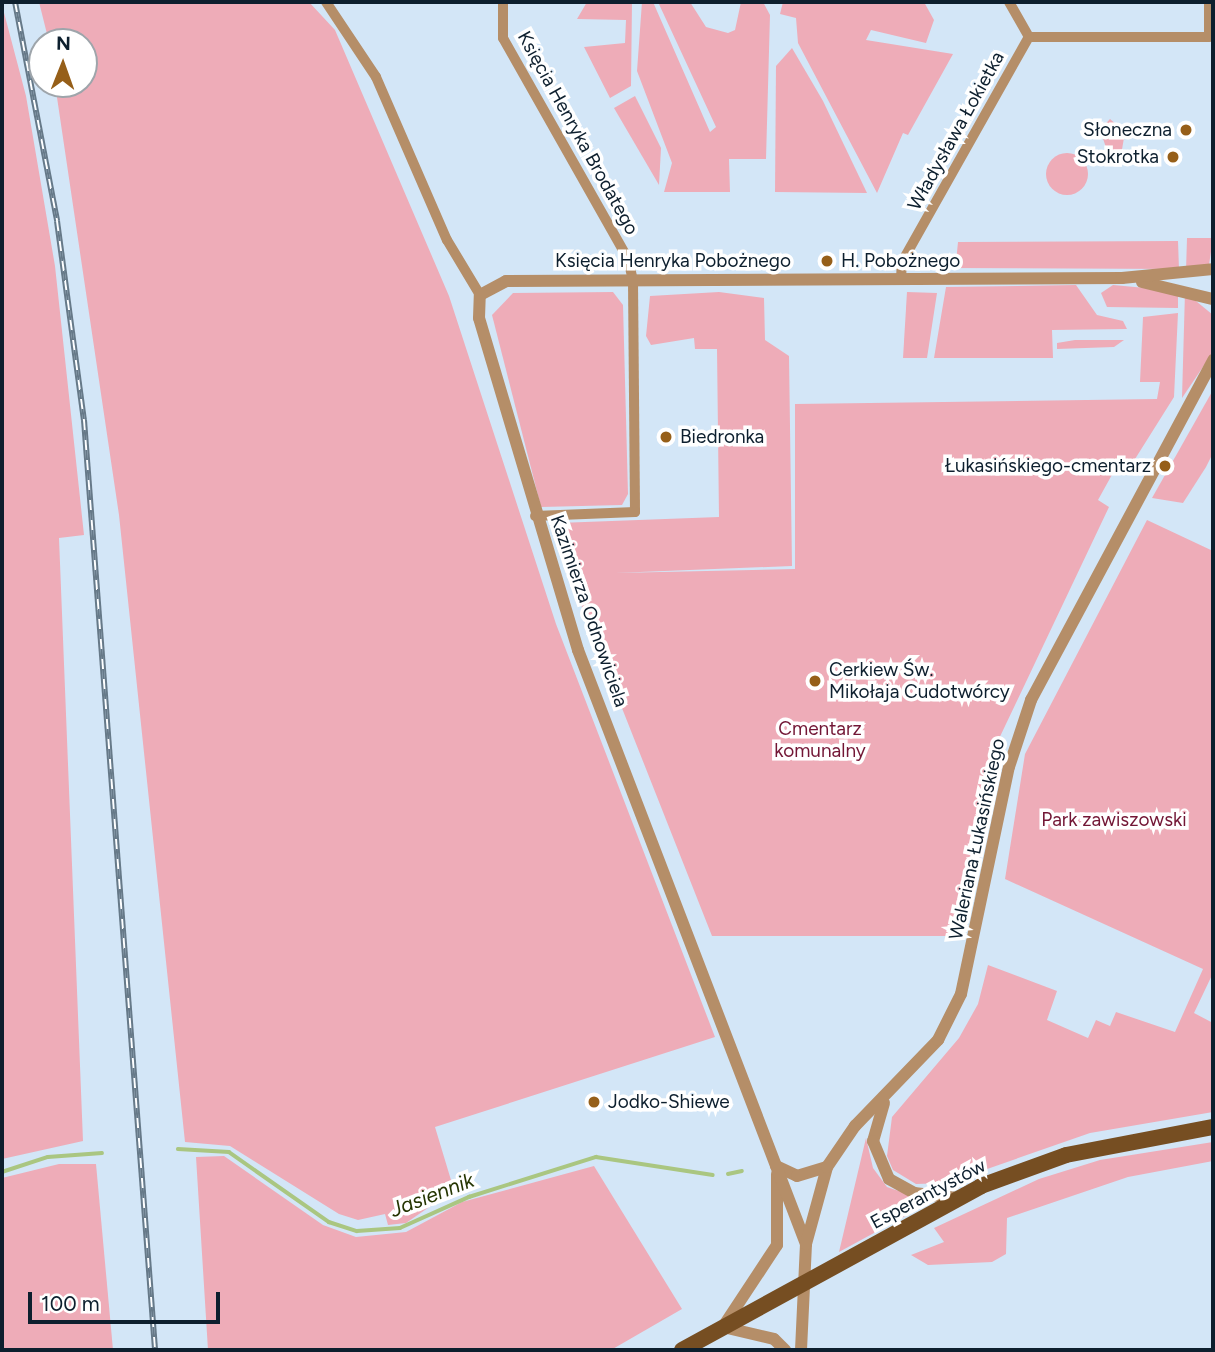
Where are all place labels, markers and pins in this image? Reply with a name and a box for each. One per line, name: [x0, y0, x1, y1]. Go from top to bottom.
place label: Słoneczna: [1083, 119, 1172, 141]
marker: Słoneczna: [1178, 122, 1194, 138]
place label: Stokrotka: [1077, 146, 1159, 168]
marker: Stokrotka: [1165, 149, 1181, 165]
place label: H. Pobożnego: [841, 250, 960, 272]
marker: H. Pobożnego: [819, 253, 835, 269]
place label: Biedronka: [680, 426, 764, 448]
marker: Biedronka: [658, 429, 674, 445]
place label: Łukasińskiego-cmentarz: [945, 455, 1151, 477]
marker: Łukasińskiego-cmentarz: [1157, 458, 1173, 474]
place label: Cerkiew Św. Mikołaja Cudotwórcy: [829, 659, 1010, 703]
marker: Cerkiew Św. Mikołaja Cudotwórcy: [807, 673, 823, 689]
place label: Jodko-Shiewe: [608, 1091, 730, 1113]
marker: Jodko-Shiewe: [586, 1094, 602, 1110]

